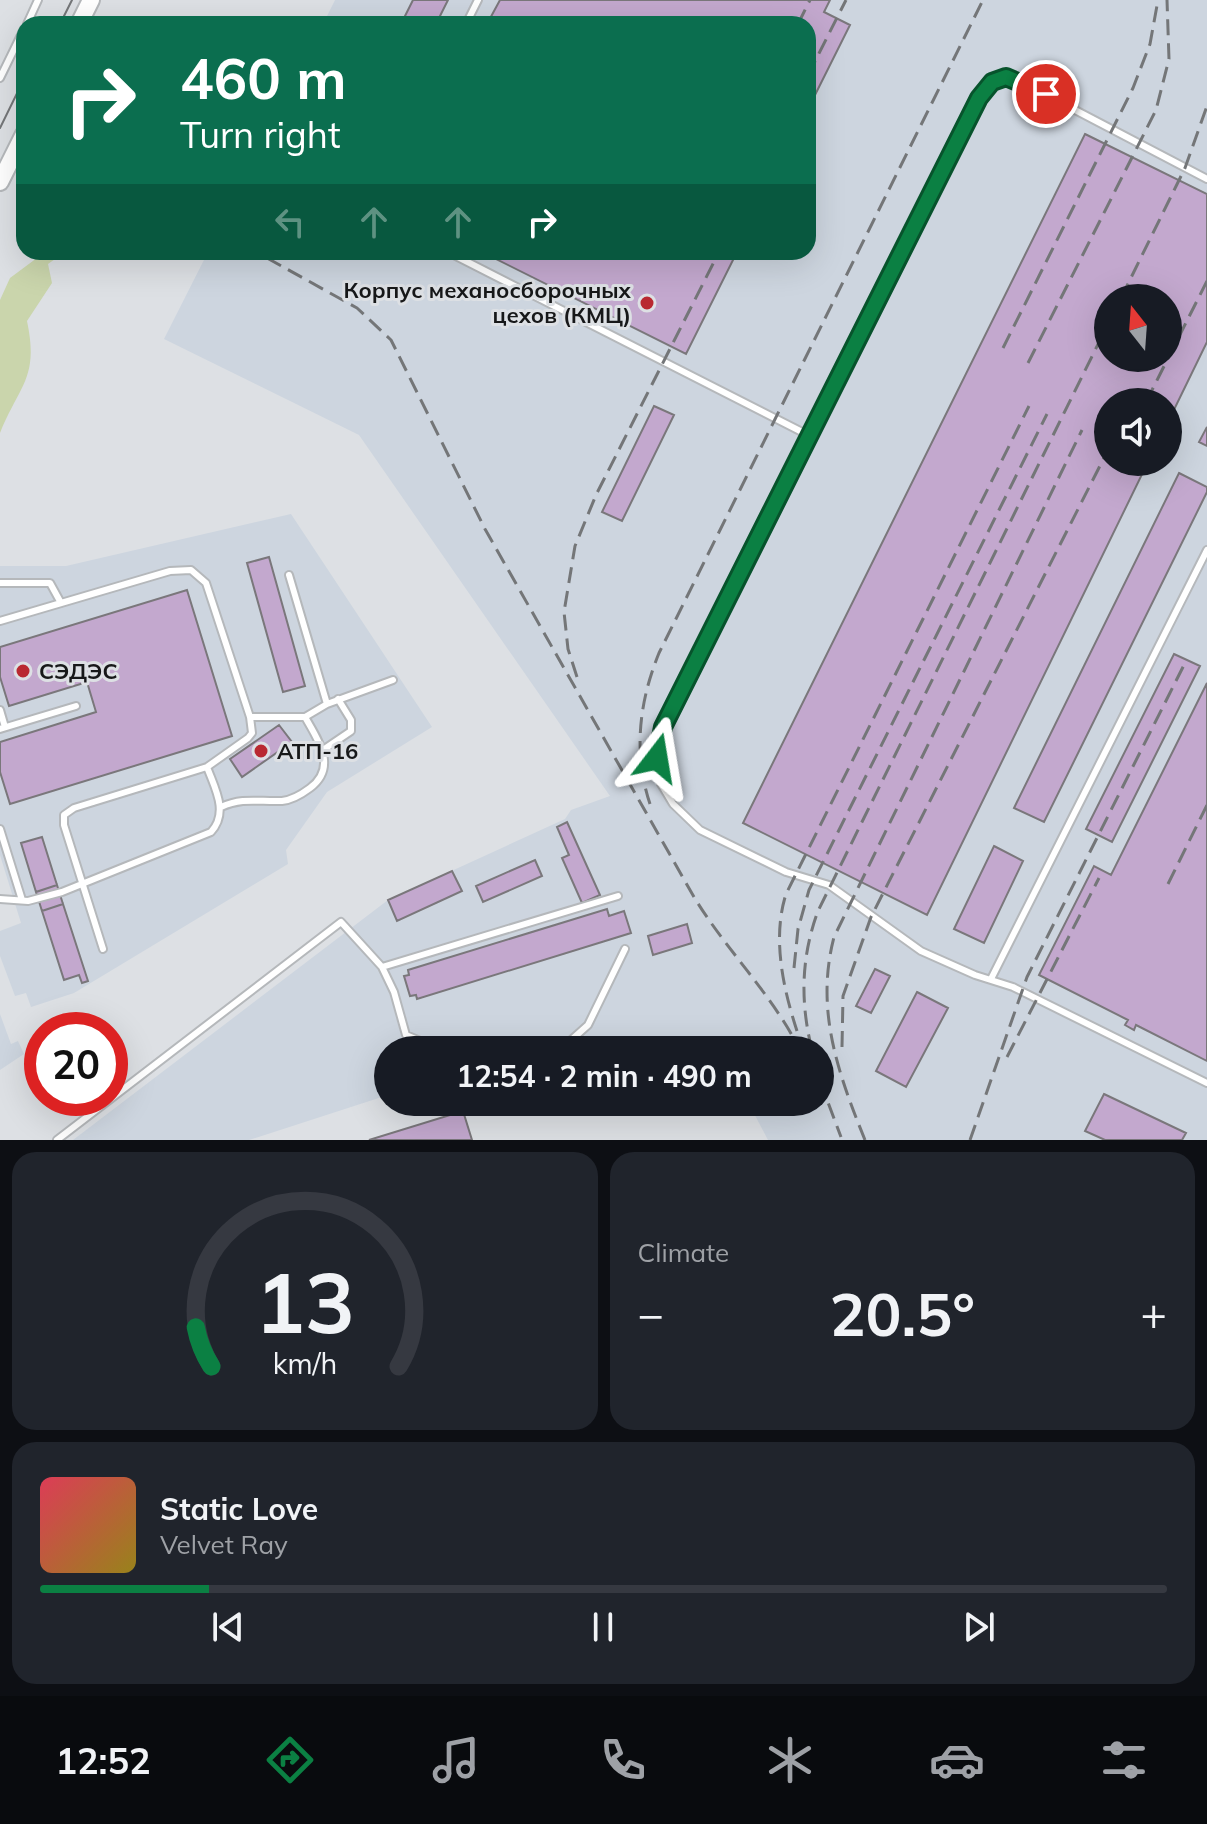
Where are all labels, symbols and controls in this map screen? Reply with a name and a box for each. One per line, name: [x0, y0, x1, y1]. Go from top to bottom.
text: 460 m: [180, 43, 347, 113]
icon: right: [48, 48, 152, 152]
pin: [1012, 60, 1080, 128]
icon: arrive: [1024, 72, 1068, 116]
text: Turn right: [180, 112, 341, 157]
icon: left: [268, 200, 312, 244]
icon: ahead: [352, 200, 396, 244]
icon: ahead: [436, 200, 480, 244]
icon: right: [520, 200, 564, 244]
place label: Корпус механосборочных цехов (КМЦ): [343, 276, 632, 329]
north arrow: [1094, 284, 1182, 372]
map controls: [1094, 284, 1182, 476]
marker: Корпус механосборочных цехов (КМЦ): [638, 294, 656, 312]
button: sound: [1094, 388, 1182, 476]
place label: СЭДЭС: [39, 657, 117, 685]
marker: СЭДЭС: [14, 662, 32, 680]
position arrow: [615, 716, 699, 800]
place label: АТП-16: [277, 737, 358, 765]
marker: АТП-16: [252, 742, 270, 760]
speed limit sign: 20: [24, 1012, 128, 1116]
text: 12:54 · 2 min · 490 m: [456, 1057, 752, 1095]
text: Climate: [638, 1236, 729, 1269]
text: 13: [255, 1249, 355, 1354]
text: 20.5°: [829, 1276, 975, 1351]
text: −: [638, 1286, 664, 1341]
text: +: [1141, 1286, 1167, 1341]
text: km/h: [272, 1345, 337, 1381]
text: Static Love: [160, 1490, 318, 1528]
text: Velvet Ray: [160, 1528, 288, 1561]
icon: previous: [206, 1605, 250, 1649]
icon: pause: [581, 1605, 625, 1649]
icon: next: [957, 1605, 1001, 1649]
icon: directions: [262, 1732, 318, 1788]
icon: music: [428, 1732, 484, 1788]
icon: phone: [595, 1732, 651, 1788]
icon: climate: [762, 1732, 818, 1788]
icon: car: [929, 1732, 985, 1788]
icon: filters: [1096, 1732, 1152, 1788]
text: 12:52: [55, 1738, 151, 1783]

